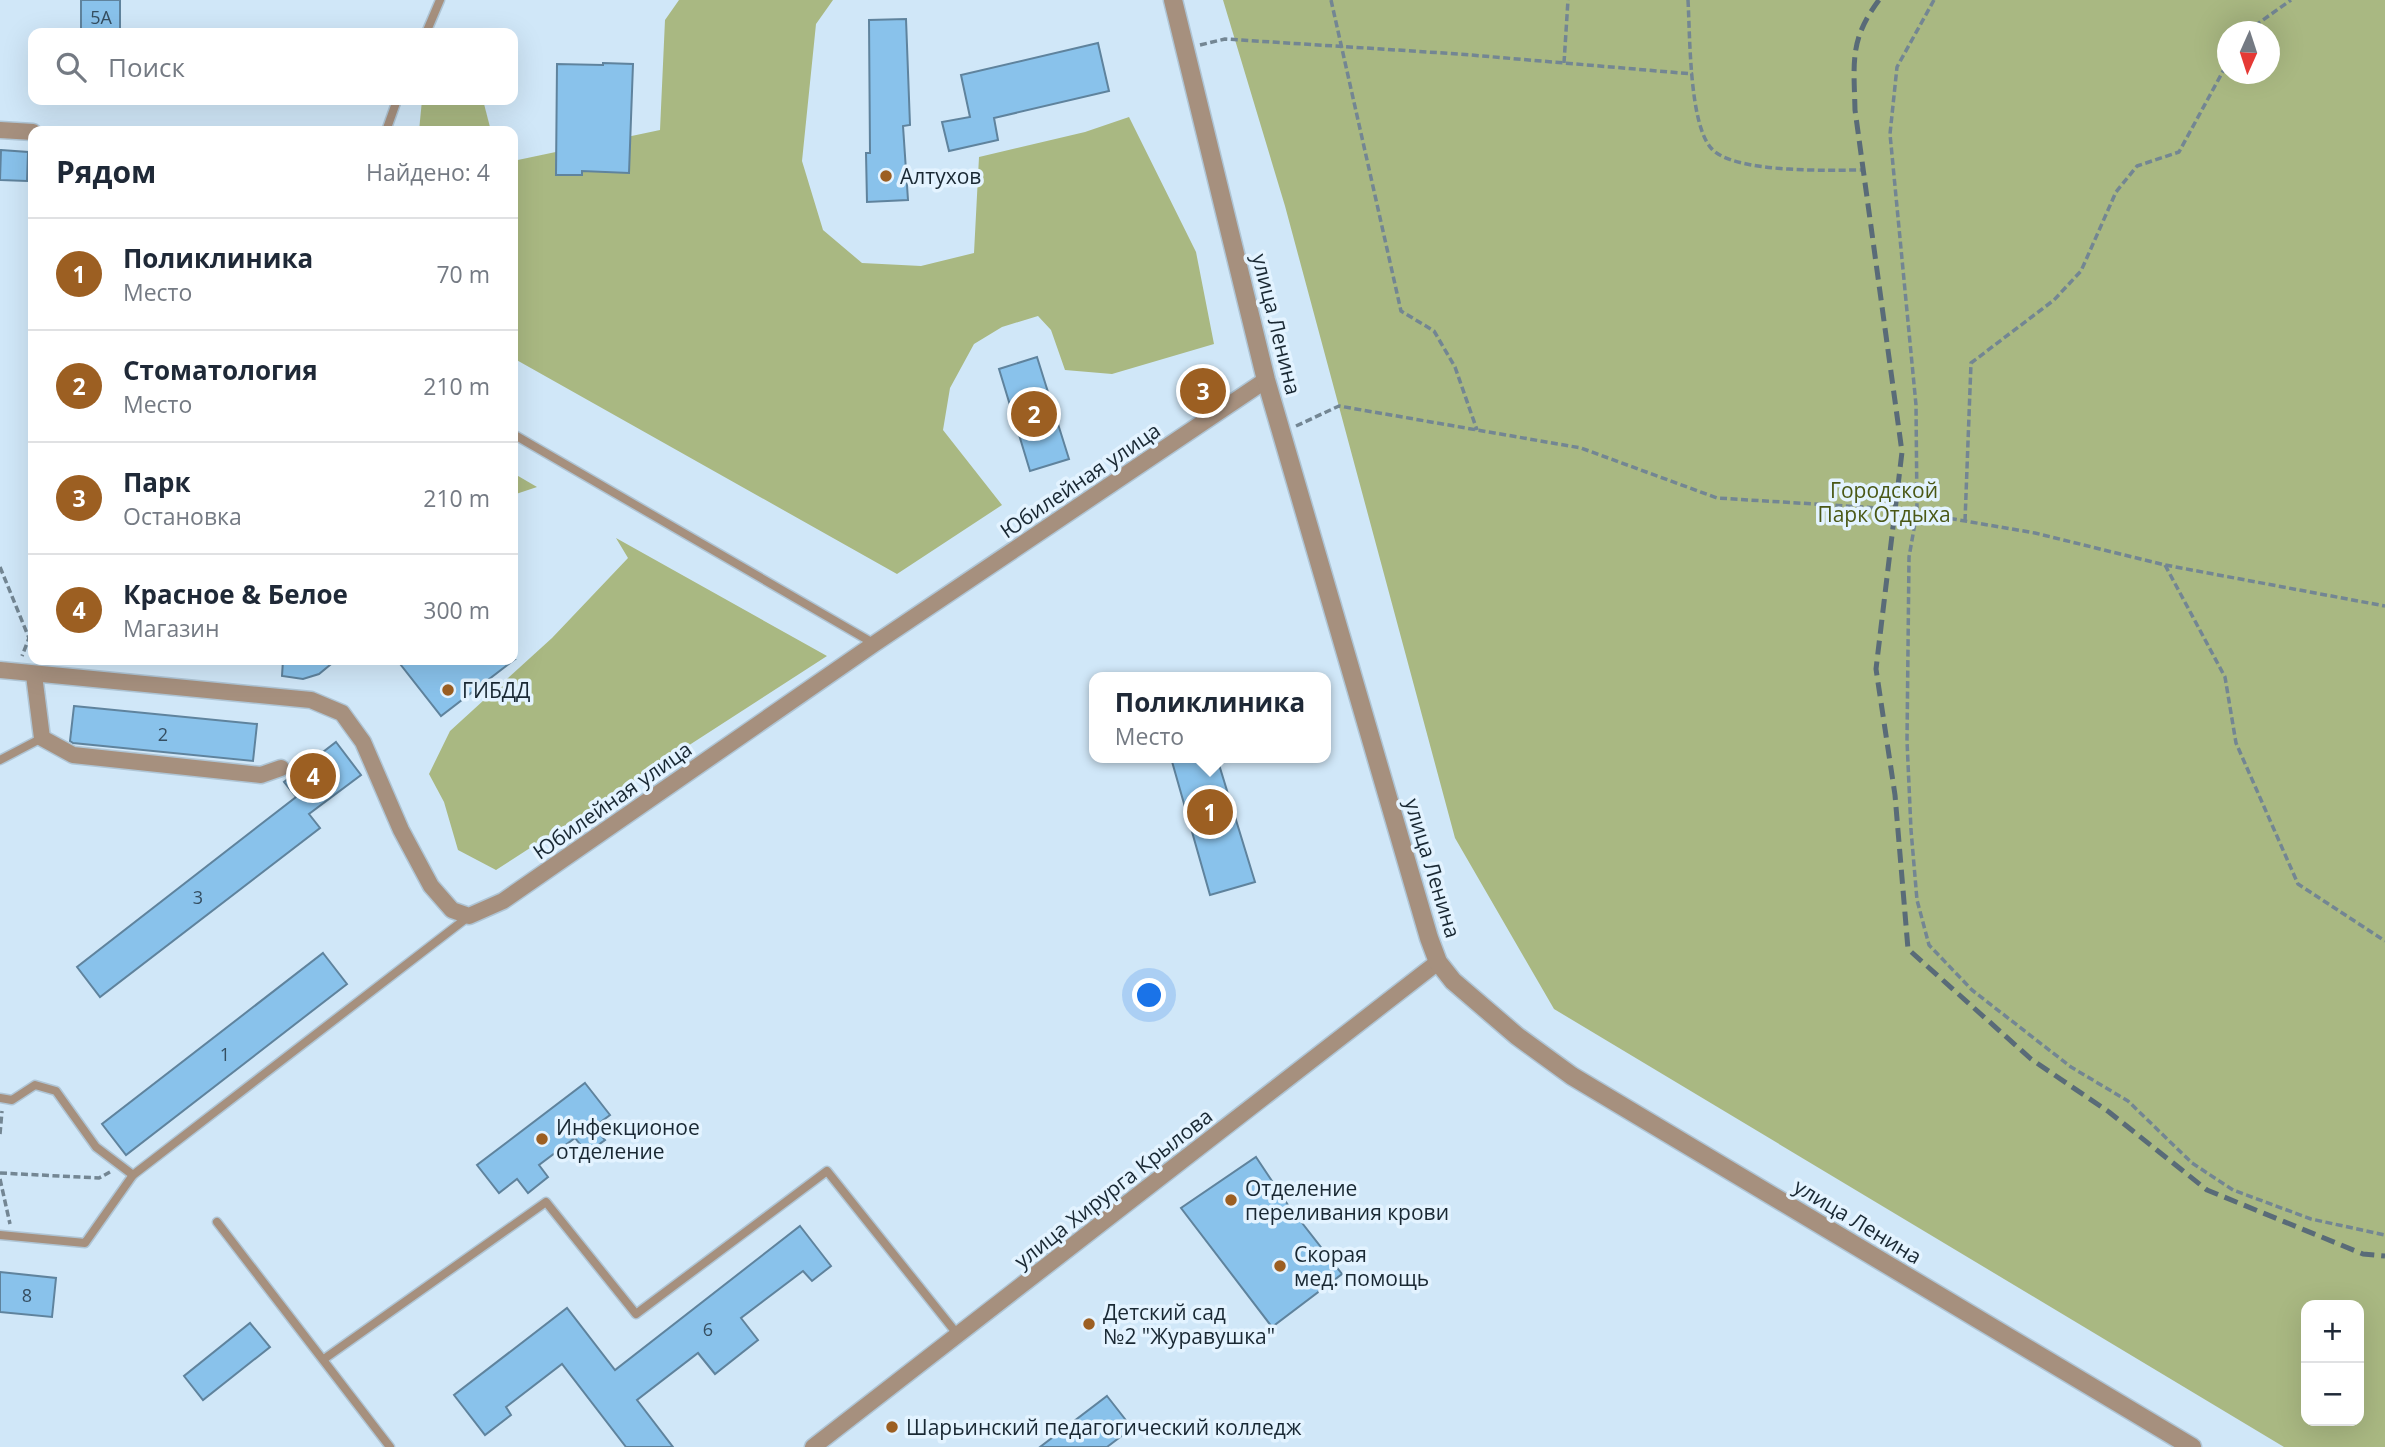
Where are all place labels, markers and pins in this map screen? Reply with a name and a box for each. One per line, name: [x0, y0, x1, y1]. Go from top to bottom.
place label: Алтухов: [900, 162, 981, 190]
marker: Алтухов: [878, 168, 894, 184]
pin: 3: [1180, 365, 1226, 417]
pin: 2: [1011, 388, 1057, 440]
place label: ГИБДД: [462, 676, 530, 704]
marker: ГИБДД: [440, 682, 456, 698]
pin: 4: [290, 750, 336, 802]
pin: 1: [1187, 786, 1233, 838]
place label: Инфекционое отделение: [556, 1113, 700, 1165]
marker: Инфекционое отделение: [534, 1131, 550, 1147]
place label: Отделение переливания крови: [1245, 1174, 1449, 1226]
marker: Отделение переливания крови: [1223, 1192, 1239, 1208]
place label: Скорая мед. помощь: [1294, 1240, 1429, 1292]
marker: Скорая мед. помощь: [1272, 1258, 1288, 1274]
place label: Детский сад №2 "Журавушка": [1103, 1298, 1275, 1350]
marker: Детский сад №2 "Журавушка": [1081, 1316, 1097, 1332]
place label: Шарьинский педагогический колледж: [906, 1413, 1302, 1441]
marker: Шарьинский педагогический колледж: [884, 1419, 900, 1435]

